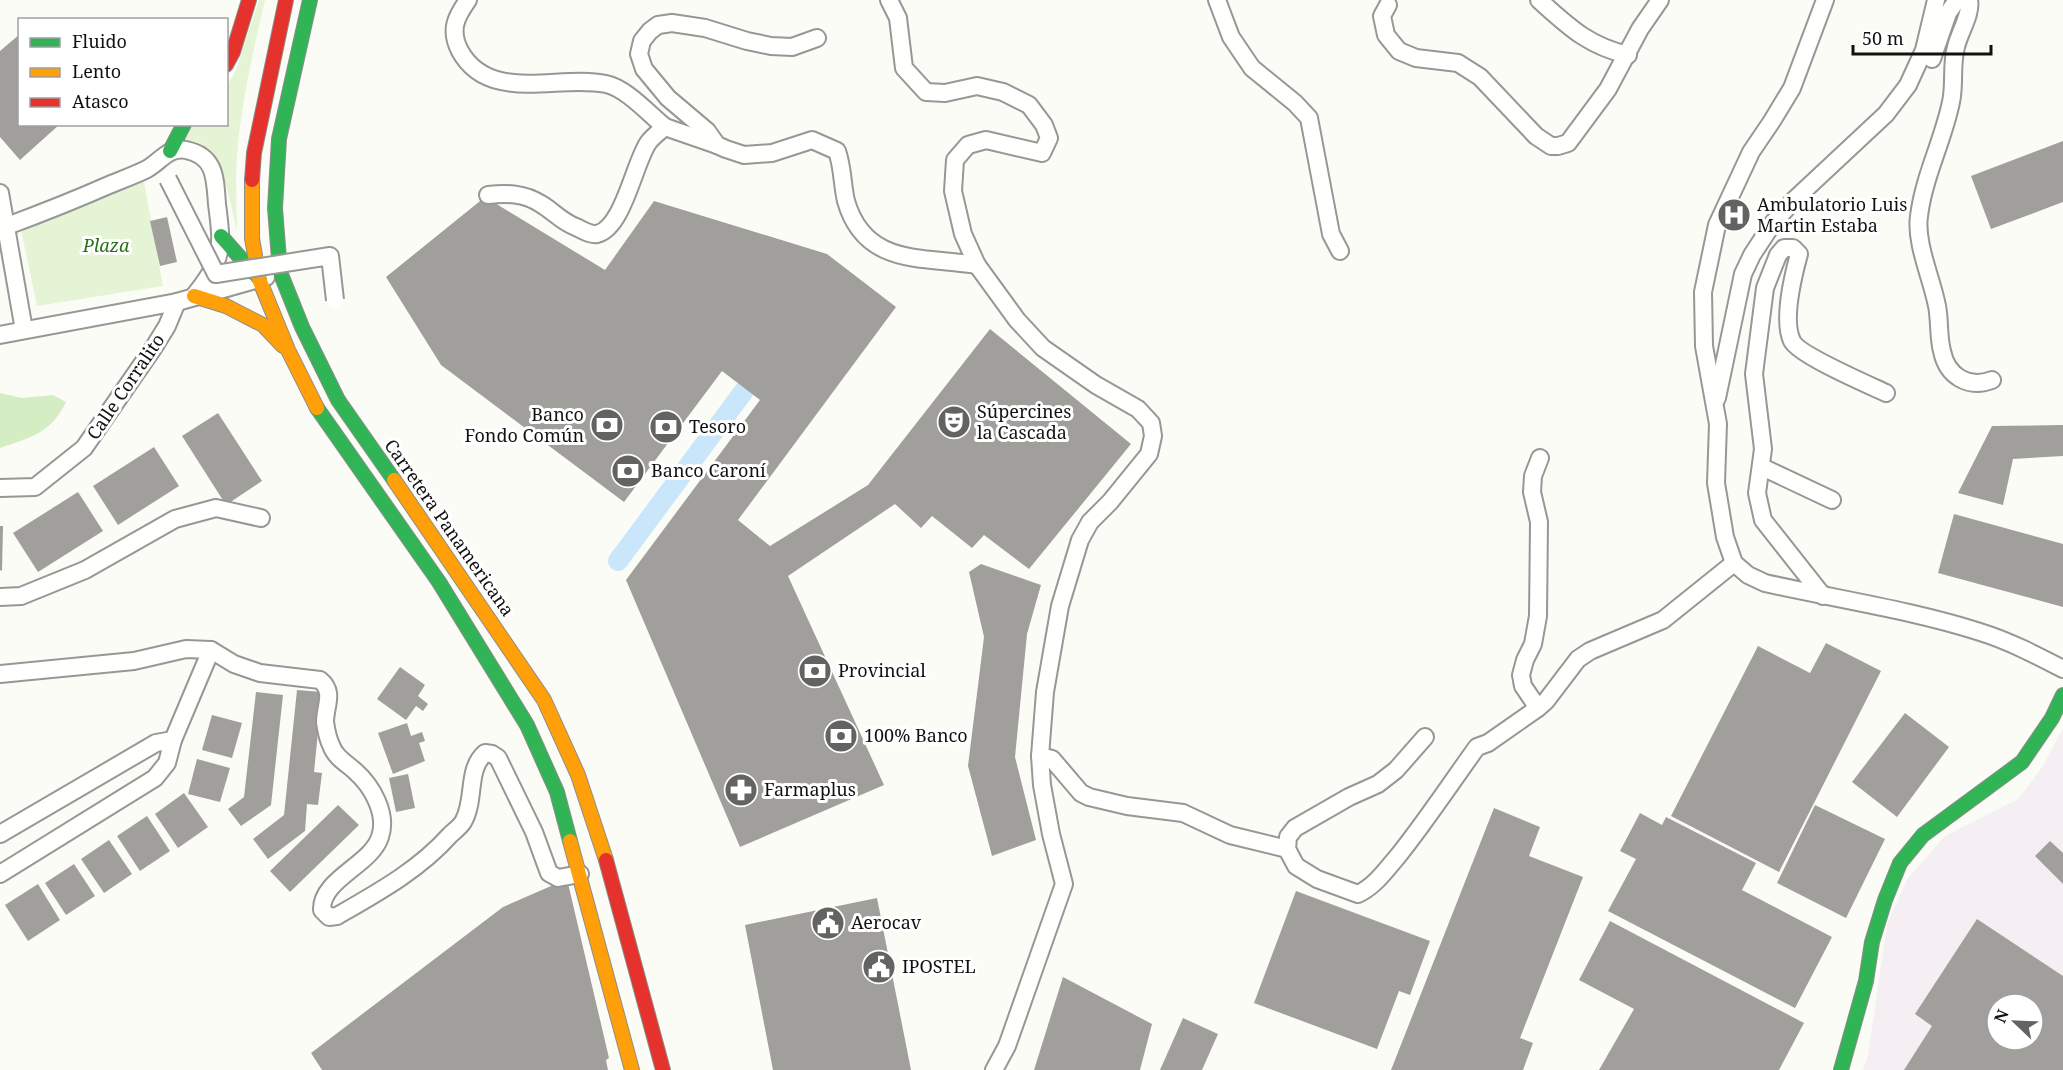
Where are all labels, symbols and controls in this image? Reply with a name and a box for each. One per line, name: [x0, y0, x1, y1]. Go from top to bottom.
legend: [18, 18, 228, 126]
scale bar: [1853, 18, 1991, 56]
text: 50 m: [1862, 26, 1904, 50]
text: Fluido: [72, 29, 127, 53]
text: Lento: [72, 59, 121, 83]
text: Atasco: [72, 89, 129, 113]
place label: Ambulatorio Luis Martin Estaba: [1757, 192, 1907, 237]
hospital icon: Ambulatorio Luis Martin Estaba: [1716, 197, 1752, 233]
park label: Plaza: [82, 233, 130, 257]
street label: Calle Corralito: [81, 329, 169, 444]
place label: Súpercines la Cascada: [977, 399, 1071, 444]
place label: Banco Fondo Común: [464, 402, 584, 447]
theatre icon: Súpercines la Cascada: [936, 404, 972, 440]
bank icon: Banco Fondo Común: [589, 407, 625, 443]
bank icon: Tesoro: [648, 409, 684, 445]
place label: Tesoro: [689, 414, 746, 438]
street label: Carretera Panamericana: [379, 434, 520, 621]
bank icon: Banco Caroní: [610, 453, 646, 489]
place label: Banco Caroní: [651, 458, 766, 482]
bank icon: Provincial: [797, 653, 833, 689]
place label: Provincial: [838, 658, 926, 682]
bank icon: 100% Banco: [823, 718, 859, 754]
place label: 100% Banco: [864, 723, 968, 747]
pharmacy icon: Farmaplus: [723, 772, 759, 808]
place label: Farmaplus: [764, 777, 856, 801]
public building icon: Aerocav: [810, 905, 846, 941]
place label: Aerocav: [851, 910, 922, 934]
public building icon: IPOSTEL: [861, 949, 897, 985]
place label: IPOSTEL: [902, 954, 976, 978]
north arrow: [1985, 992, 2045, 1052]
text: N: [1989, 1006, 2014, 1026]

